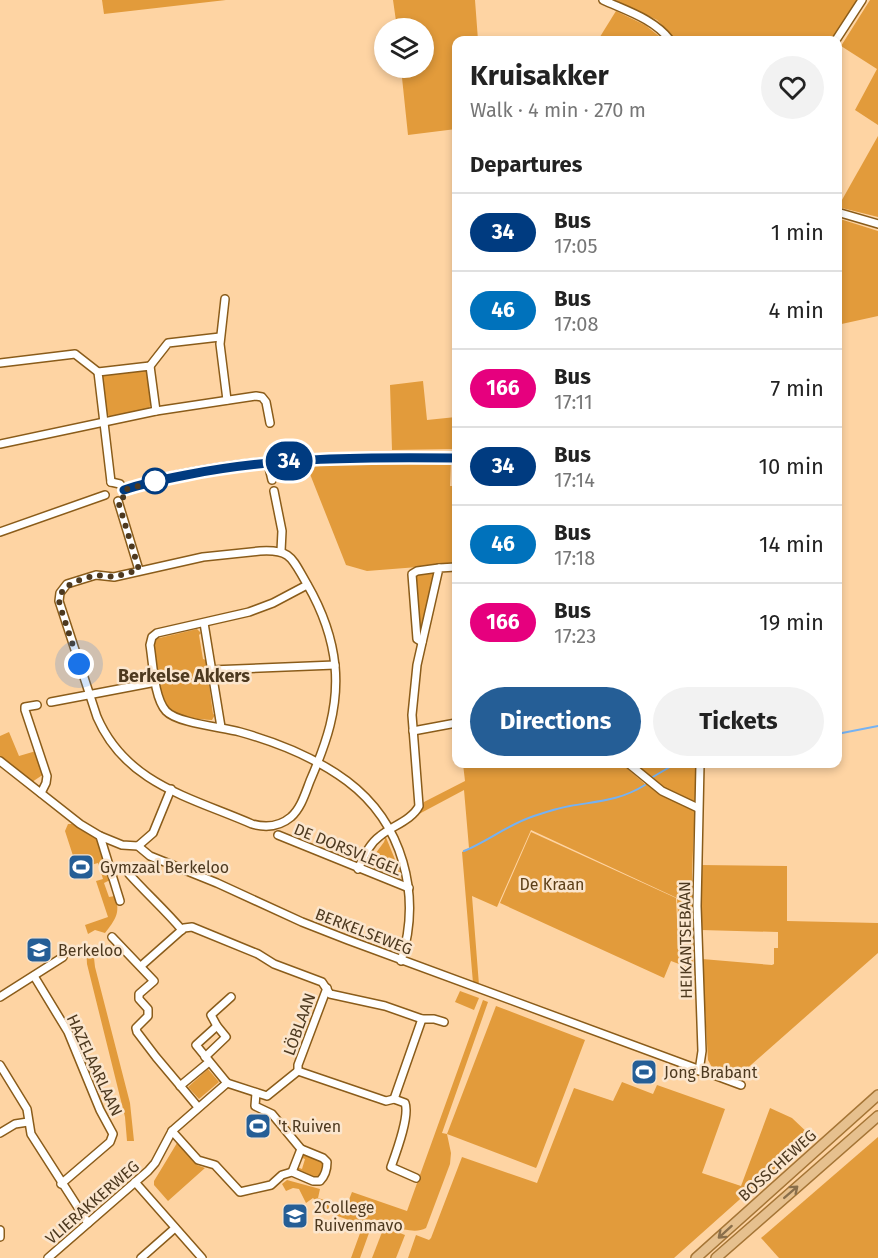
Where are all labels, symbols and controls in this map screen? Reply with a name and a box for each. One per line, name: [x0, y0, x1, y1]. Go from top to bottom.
map controls: [374, 18, 434, 78]
button: layers: [374, 18, 434, 78]
button: heart: [761, 56, 824, 119]
text: Kruisakker: [470, 59, 609, 92]
text: Walk · 4 min · 270 m: [470, 98, 646, 122]
text: Departures: [470, 151, 582, 178]
text: Bus: [554, 207, 591, 234]
text: 34: [492, 219, 514, 245]
text: 1 min: [771, 219, 824, 246]
text: 17:05: [554, 234, 598, 258]
text: Bus: [554, 285, 591, 312]
text: 46: [491, 297, 515, 323]
text: 4 min: [769, 297, 824, 324]
text: 17:08: [554, 312, 599, 336]
text: Bus: [554, 363, 591, 390]
text: 166: [486, 375, 520, 401]
text: 7 min: [770, 375, 824, 402]
text: 17:11: [554, 390, 593, 414]
text: Bus: [554, 441, 591, 468]
line badge: 34: [262, 442, 316, 480]
text: 34: [278, 448, 300, 474]
text: 34: [492, 453, 514, 479]
text: 10 min: [758, 453, 824, 480]
unlabelled marker: [142, 468, 168, 494]
text: 17:14: [554, 468, 595, 492]
text: Bus: [554, 519, 591, 546]
text: 46: [491, 531, 515, 557]
text: 14 min: [759, 531, 824, 558]
text: 17:18: [554, 546, 595, 570]
text: Bus: [554, 597, 591, 624]
text: 166: [486, 609, 520, 635]
text: 19 min: [759, 609, 824, 636]
text: 17:23: [554, 624, 596, 648]
your location: [64, 649, 94, 679]
district label: Berkelse Akkers: [118, 665, 250, 687]
button: Directions: [470, 687, 641, 756]
button: Tickets: [653, 687, 824, 756]
street label: DE DORSVLEGEL: [291, 819, 404, 880]
sports icon: Gymzaal Berkeloo: [66, 852, 96, 882]
place label: Gymzaal Berkeloo: [100, 858, 229, 877]
park label: De Kraan: [519, 875, 585, 894]
street label: HEIKANTSEBAAN: [675, 881, 696, 999]
street label: BERKELSEWEG: [313, 904, 415, 959]
school or university icon: Berkeloo: [24, 935, 54, 965]
place label: Berkeloo: [58, 941, 123, 960]
street label: LÖBLAAN: [279, 990, 320, 1058]
street label: HAZELAARLAAN: [63, 1011, 126, 1119]
sports icon: Jong Brabant: [629, 1057, 659, 1087]
place label: Jong Brabant: [664, 1063, 758, 1082]
sports icon: 't Ruiven: [243, 1111, 273, 1141]
place label: 't Ruiven: [278, 1117, 341, 1136]
street label: BOSSCHEWEG: [735, 1125, 820, 1205]
street label: VLIERAKKERWEG: [42, 1157, 143, 1248]
one-way arrow: [783, 1185, 798, 1199]
place label: 2College Ruivenmavo: [314, 1198, 403, 1235]
school or university icon: 2College Ruivenmavo: [280, 1201, 310, 1231]
one-way arrow: [718, 1225, 733, 1239]

